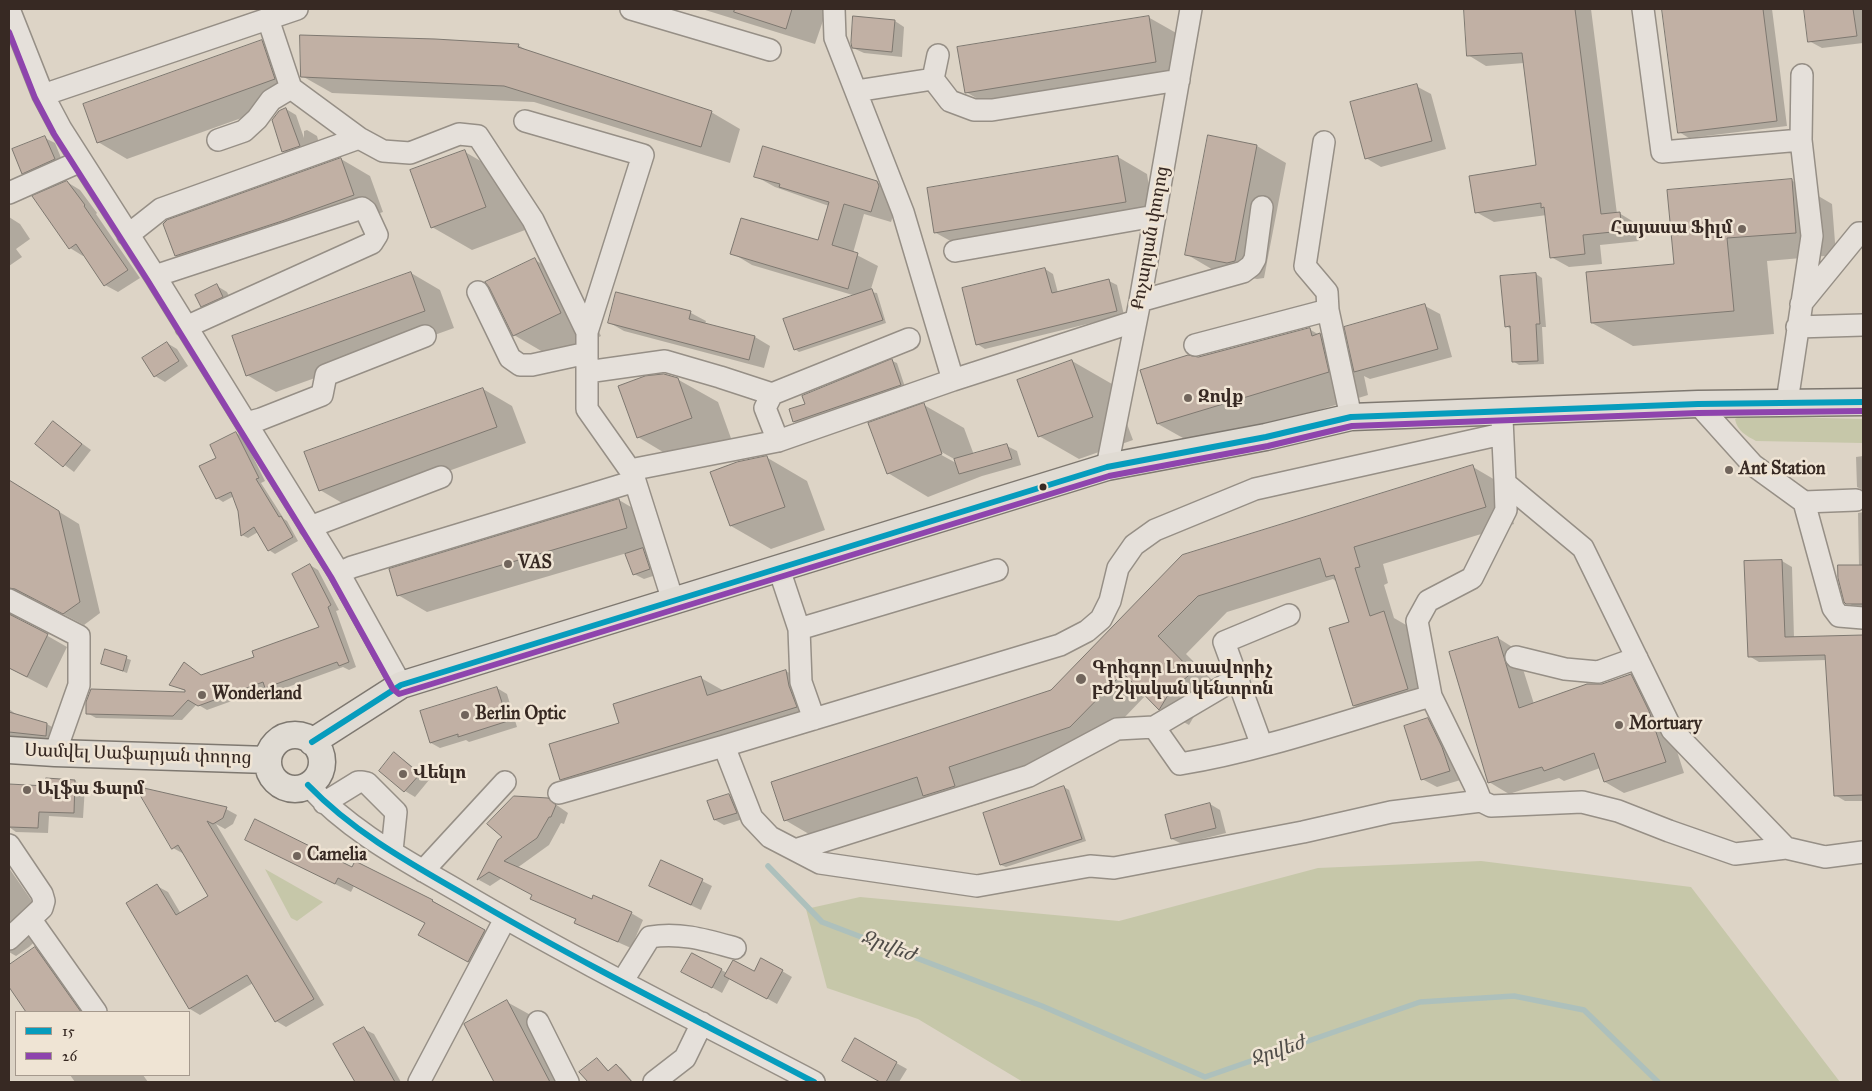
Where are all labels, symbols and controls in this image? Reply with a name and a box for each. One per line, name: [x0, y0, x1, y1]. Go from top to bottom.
street label: Քոչարյան փողոց: [1128, 165, 1174, 311]
place label: Հայասա Ֆիլմ: [1611, 218, 1732, 240]
marker: Հայասա Ֆիլմ: [1736, 223, 1748, 235]
place label: Զովք: [1198, 387, 1243, 409]
marker: Զովք: [1182, 392, 1194, 404]
place label: Ant Station: [1739, 459, 1826, 481]
marker: Ant Station: [1723, 464, 1735, 476]
unlabelled marker: [1038, 482, 1048, 492]
place label: VAS: [518, 553, 552, 575]
marker: VAS: [502, 558, 514, 570]
place label: Գրիգոր Լուսավորիչ բժշկական կենտրոն: [1092, 658, 1273, 701]
marker: Գրիգոր Լուսավորիչ բժշկական կենտրոն: [1074, 672, 1088, 686]
place label: Wonderland: [212, 684, 302, 706]
marker: Wonderland: [196, 689, 208, 701]
place label: Berlin Optic: [475, 704, 566, 726]
marker: Berlin Optic: [459, 709, 471, 721]
place label: Mortuary: [1629, 714, 1702, 736]
marker: Mortuary: [1613, 719, 1625, 731]
street label: Սամվել Սաֆարյան փողոց: [24, 740, 252, 770]
place label: Վենլո: [413, 763, 466, 785]
marker: Վենլո: [397, 768, 409, 780]
place label: Ալֆա Ֆարմ: [37, 779, 144, 801]
marker: Ալֆա Ֆարմ: [21, 784, 33, 796]
place label: Camelia: [307, 845, 367, 867]
marker: Camelia: [291, 850, 303, 862]
water label: Ջրվեժ: [858, 926, 918, 968]
legend: [15, 1011, 190, 1076]
text: 15: [62, 1022, 75, 1040]
water label: Ջրվեժ: [1248, 1032, 1308, 1072]
text: 26: [62, 1047, 77, 1065]

